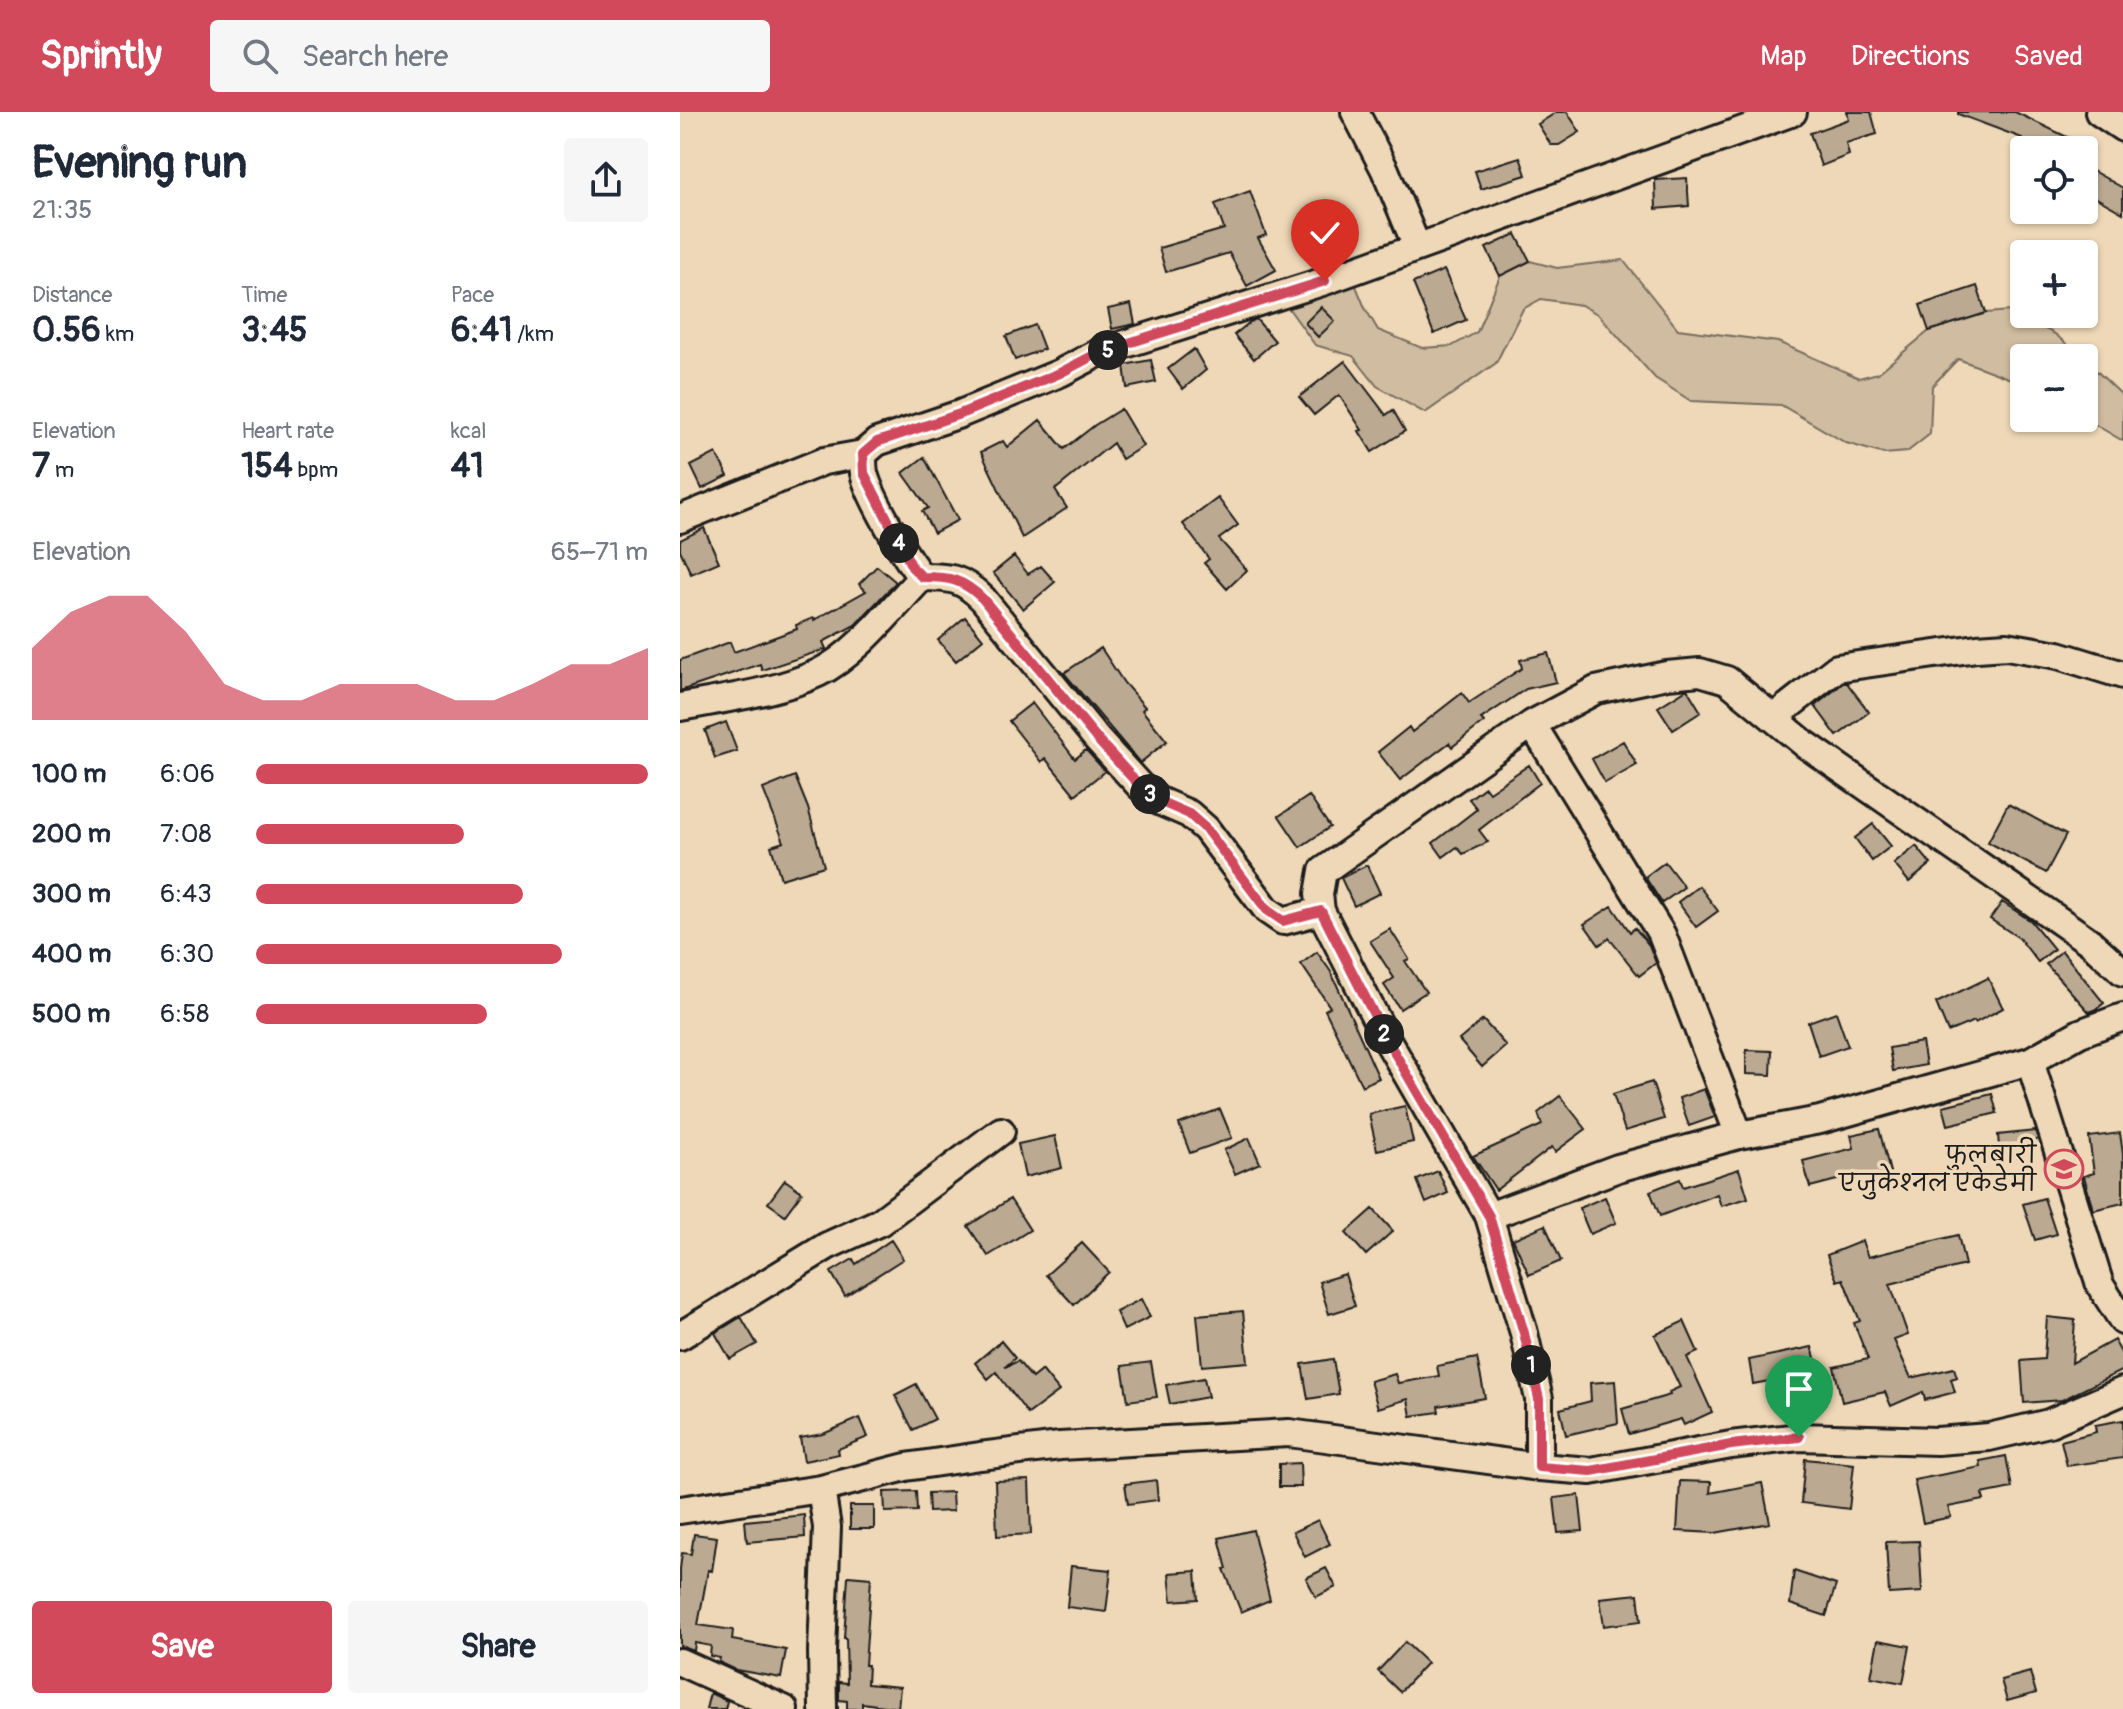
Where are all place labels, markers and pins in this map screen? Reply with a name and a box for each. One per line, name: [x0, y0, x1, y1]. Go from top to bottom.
pin: [1291, 199, 1359, 281]
pin: 5: [1088, 330, 1128, 370]
pin: 4: [879, 523, 919, 563]
pin: 3: [1130, 774, 1170, 814]
pin: 2: [1364, 1014, 1404, 1054]
place label: फुलबारी एजुकेश्नल एकेडेमी: [1837, 1136, 2038, 1200]
school or university icon: फुलबारी एजुकेश्नल एकेडेमी: [2043, 1148, 2085, 1190]
pin: 1: [1511, 1345, 1551, 1385]
pin: [1765, 1355, 1833, 1437]

